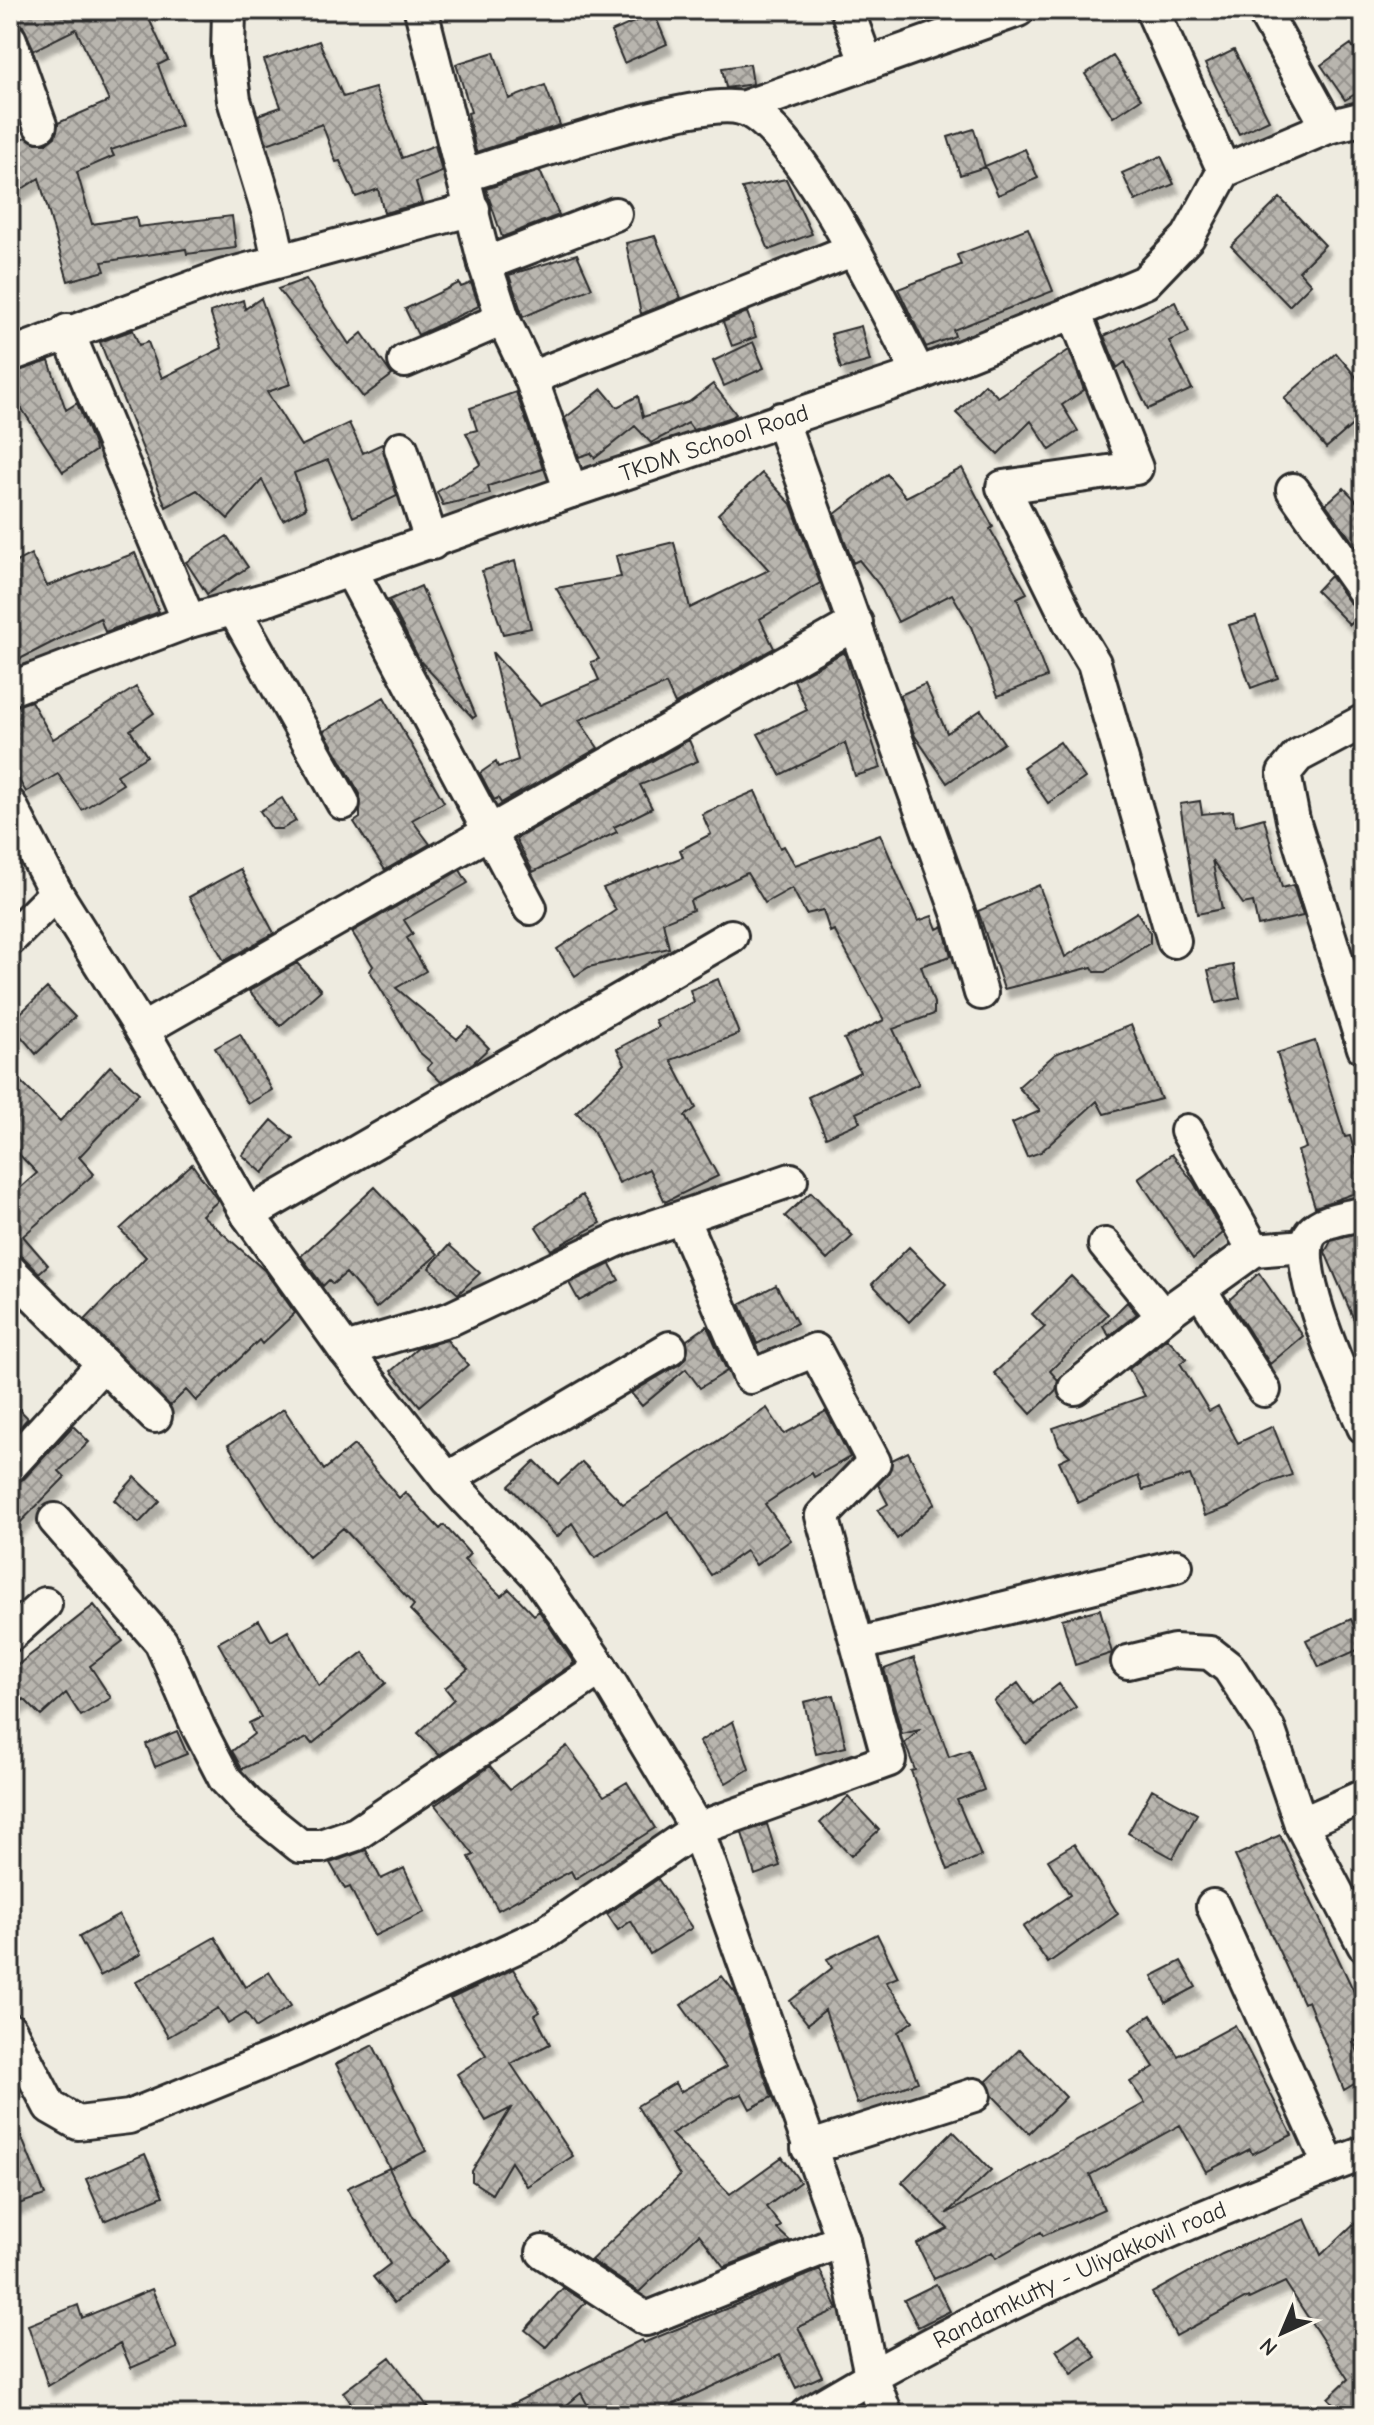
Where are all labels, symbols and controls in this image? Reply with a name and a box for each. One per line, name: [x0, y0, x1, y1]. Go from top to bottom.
street label: TKDM School Road: [616, 398, 812, 488]
street label: Randamkutty - Uliyakkovil road: [928, 2195, 1230, 2354]
north arrow: [1242, 2293, 1322, 2373]
text: N: [1255, 2332, 1283, 2361]

